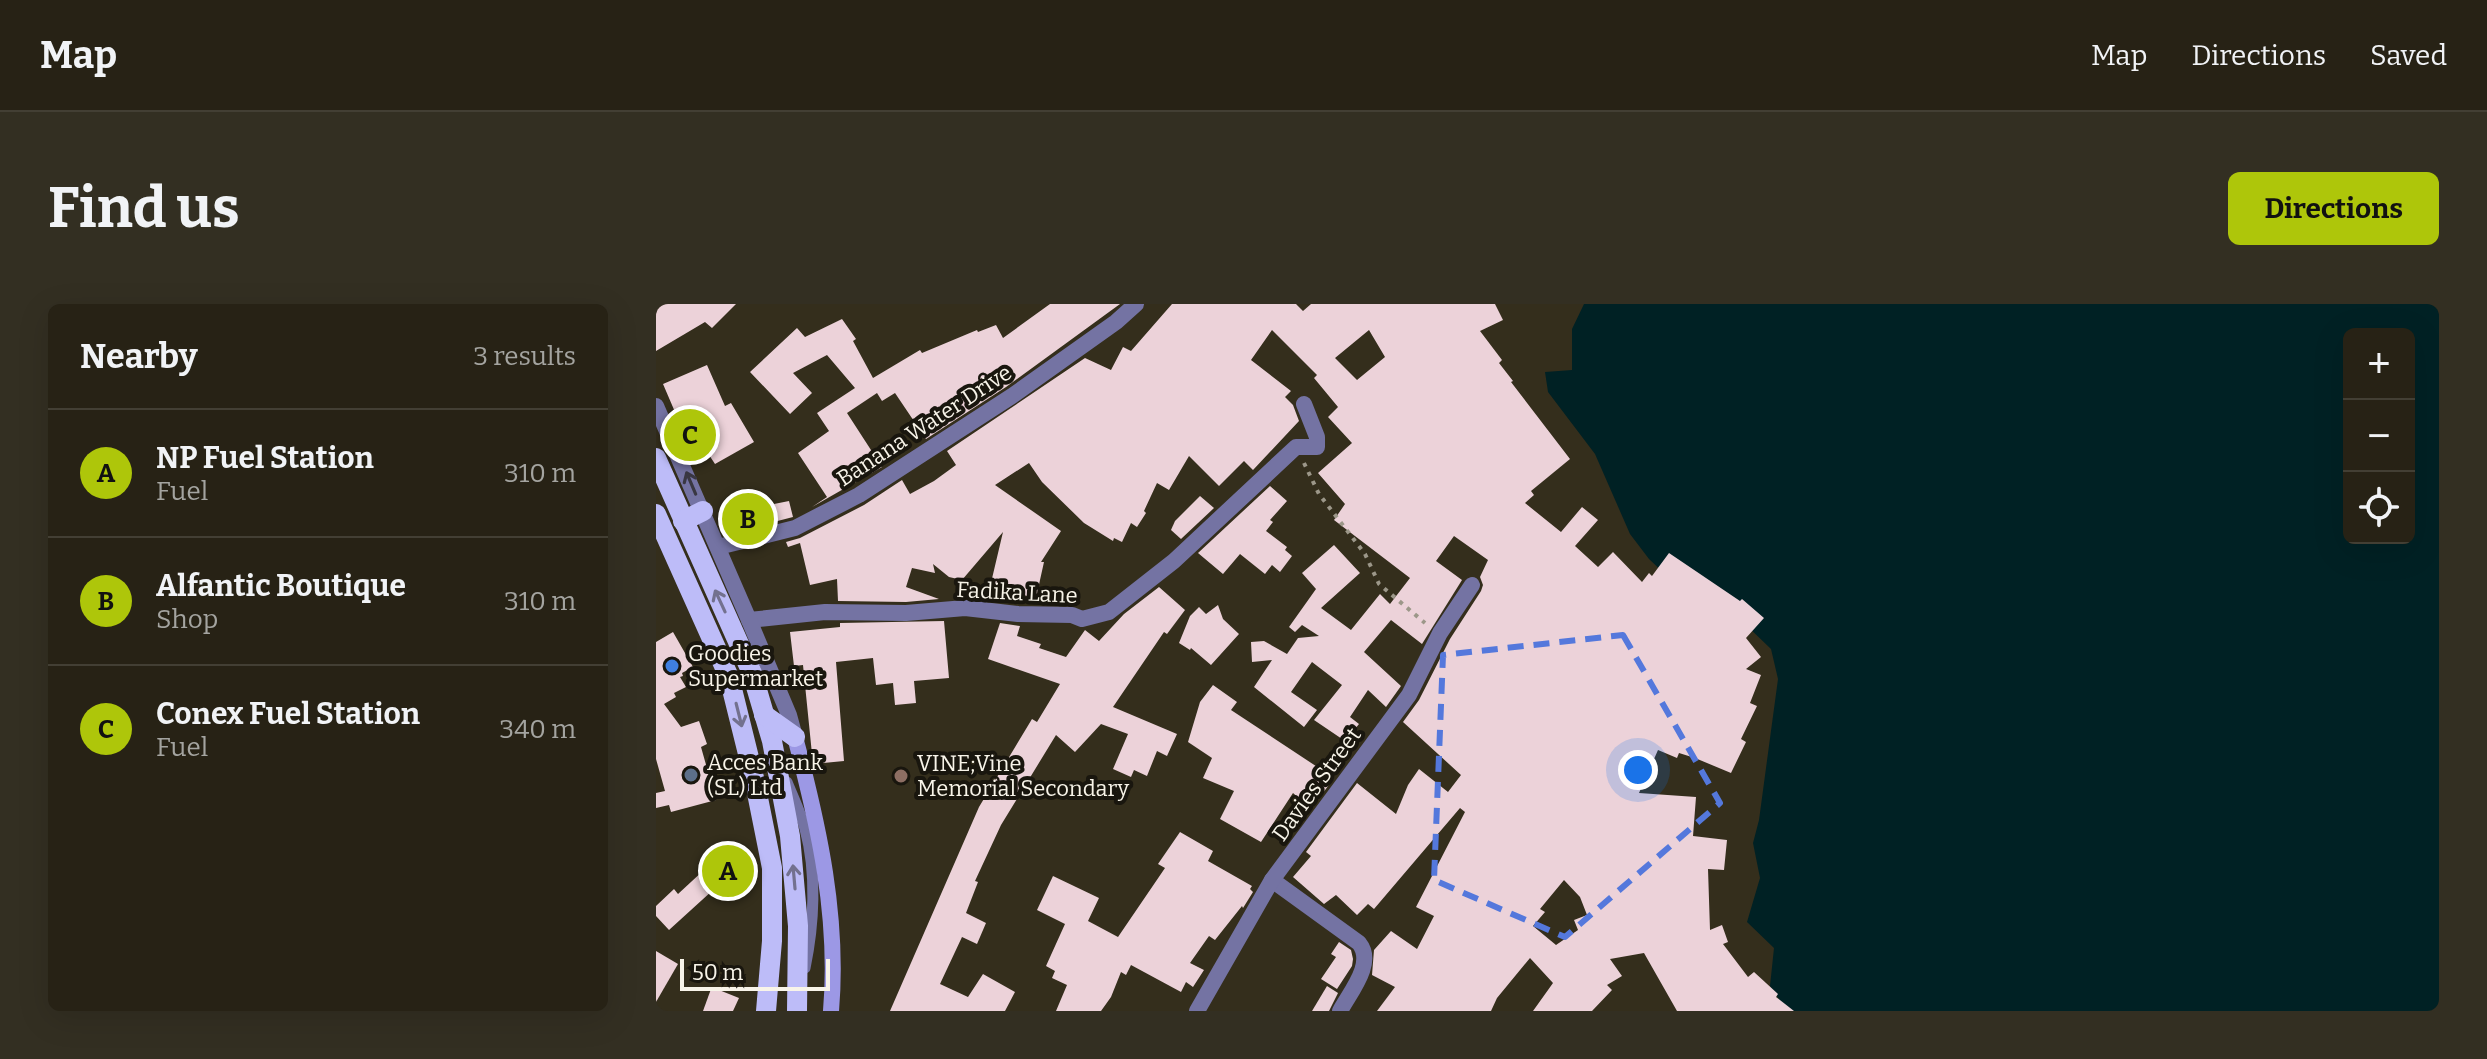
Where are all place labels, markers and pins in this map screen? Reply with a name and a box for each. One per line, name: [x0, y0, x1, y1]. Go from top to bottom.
pin: C: [664, 405, 716, 465]
pin: B: [722, 489, 774, 549]
place label: Goodies Supermarket: [688, 640, 823, 692]
marker: Goodies Supermarket: [663, 657, 681, 675]
place label: Acces Bank (SL) Ltd: [707, 749, 824, 801]
place label: VINE;Vine Memorial Secondary: [917, 750, 1130, 802]
marker: Acces Bank (SL) Ltd: [682, 766, 700, 784]
marker: VINE;Vine Memorial Secondary: [892, 767, 910, 785]
pin: A: [702, 841, 754, 901]

